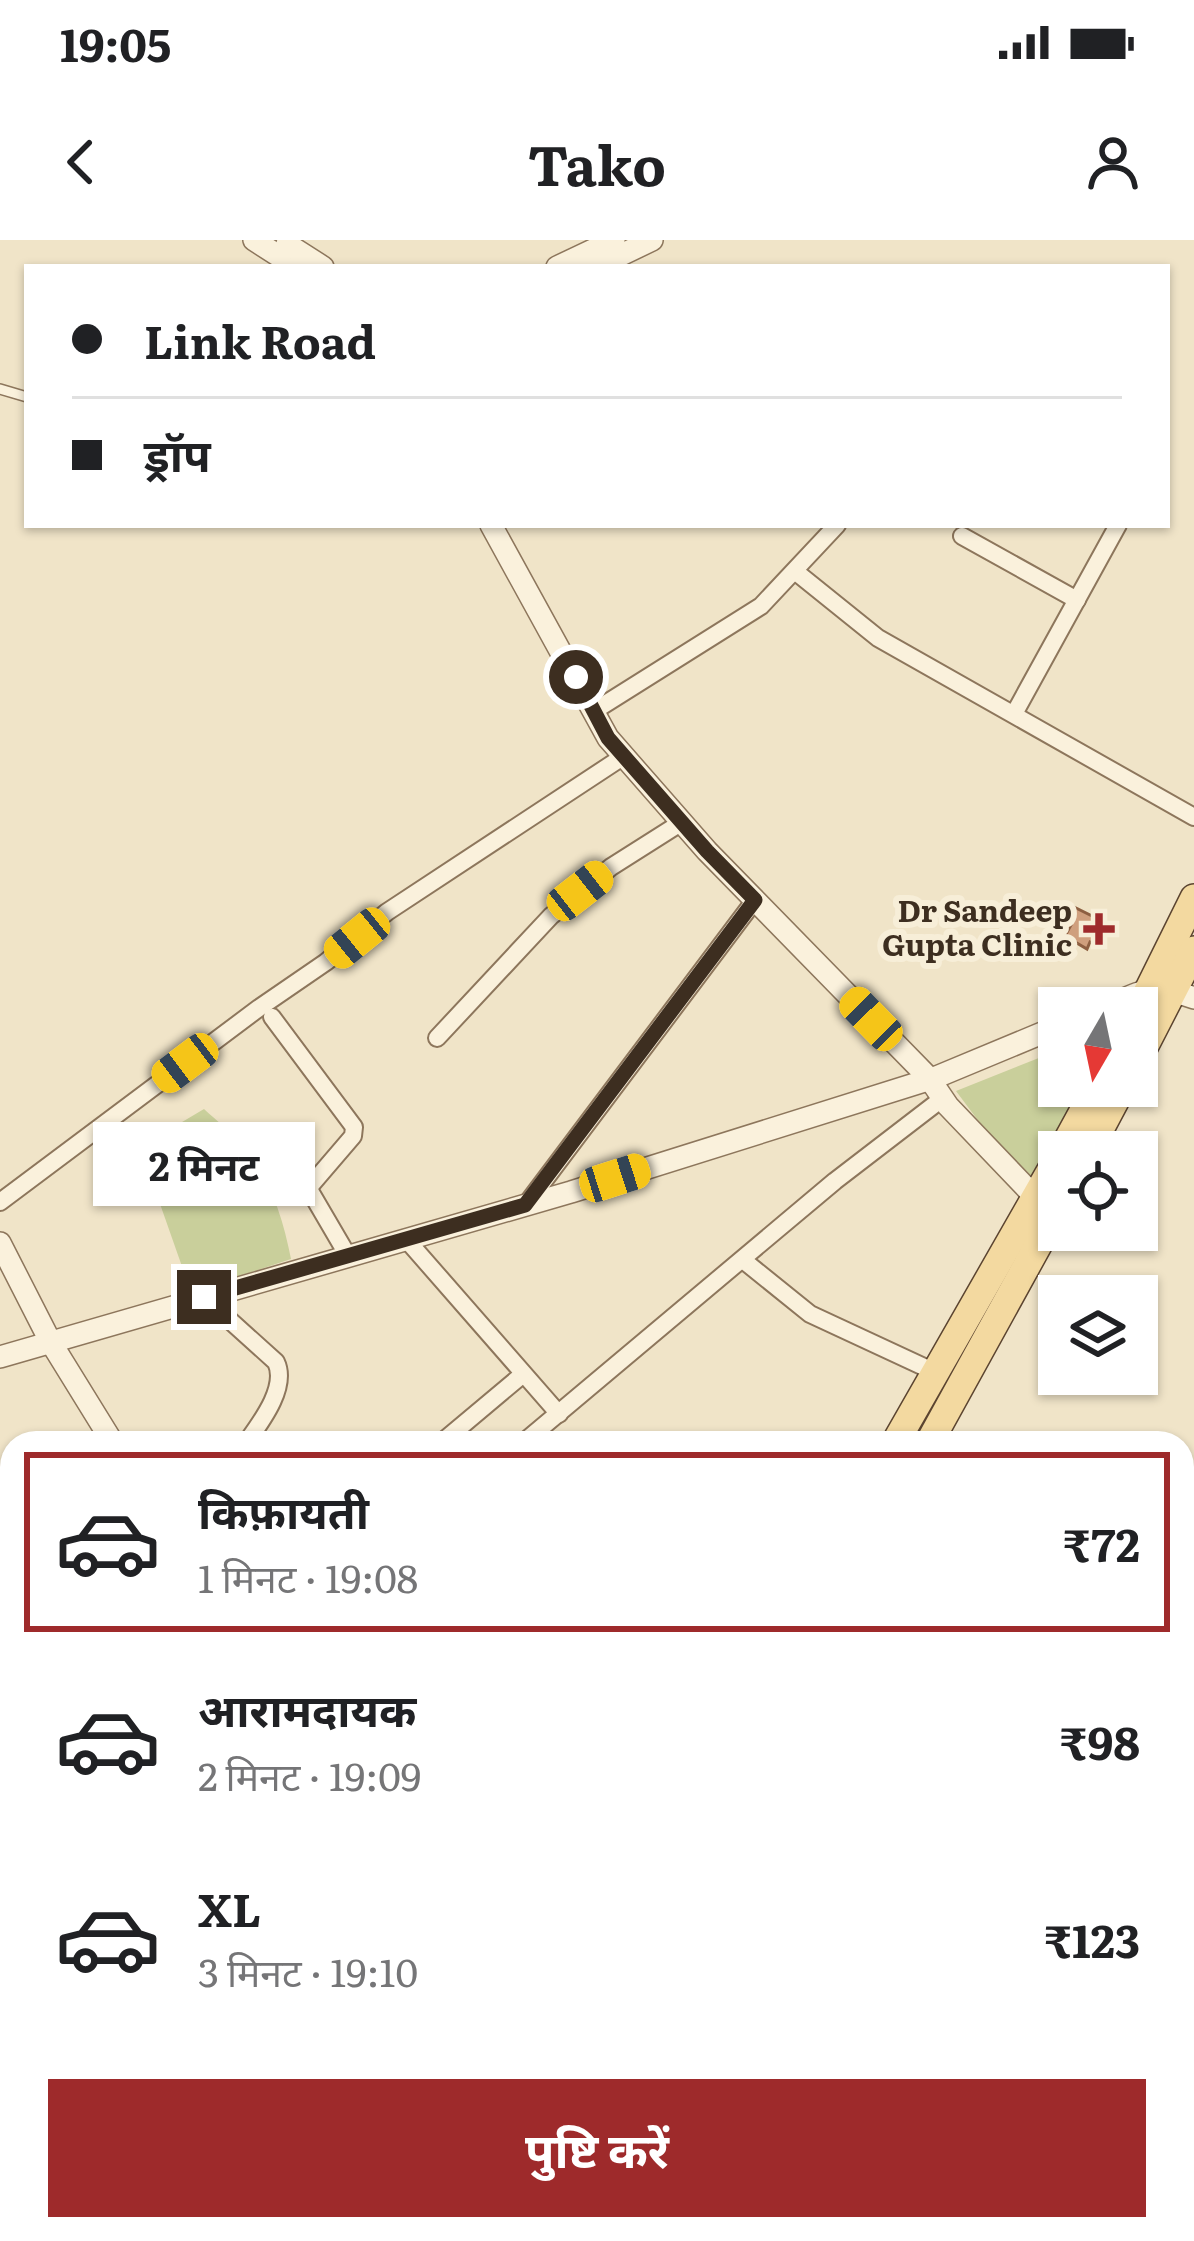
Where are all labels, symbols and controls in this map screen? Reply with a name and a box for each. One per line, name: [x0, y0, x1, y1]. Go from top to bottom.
text: 19:05: [60, 9, 171, 76]
text: Tako: [528, 122, 666, 203]
icon: back: [48, 129, 114, 195]
icon: person: [1080, 129, 1146, 195]
text: Link Road: [144, 306, 376, 373]
text: ड्रॉप: [144, 419, 211, 486]
route start: [549, 650, 603, 704]
car: [541, 855, 619, 927]
place label: Dr Sandeep Gupta Clinic: [882, 887, 1072, 965]
car: [318, 901, 396, 975]
marker: Dr Sandeep Gupta Clinic: [1083, 913, 1115, 945]
car: [833, 981, 909, 1057]
north arrow: [1038, 987, 1158, 1107]
map controls: [1038, 987, 1158, 1395]
car: [145, 1027, 225, 1099]
callout: 2 मिनट: [93, 1123, 315, 1207]
button: locate: [1038, 1131, 1158, 1251]
text: 2 मिनट: [149, 1135, 259, 1193]
car: [575, 1150, 655, 1206]
route end: [177, 1270, 231, 1324]
button: layers: [1038, 1275, 1158, 1395]
text: किफ़ायती: [198, 1476, 369, 1543]
icon: car: [54, 1488, 162, 1596]
text: ₹72: [1063, 1509, 1140, 1576]
text: 1 मिनट · 19:08: [198, 1547, 418, 1605]
text: आरामदायक: [198, 1674, 416, 1741]
icon: car: [54, 1686, 162, 1794]
text: ₹98: [1060, 1707, 1140, 1774]
text: 2 मिनट · 19:09: [198, 1745, 421, 1803]
text: XL: [198, 1874, 261, 1941]
icon: car: [54, 1884, 162, 1992]
text: ₹123: [1044, 1905, 1140, 1972]
text: 3 मिनट · 19:10: [198, 1941, 418, 1999]
button: पुष्टि करें: [48, 2079, 1146, 2217]

